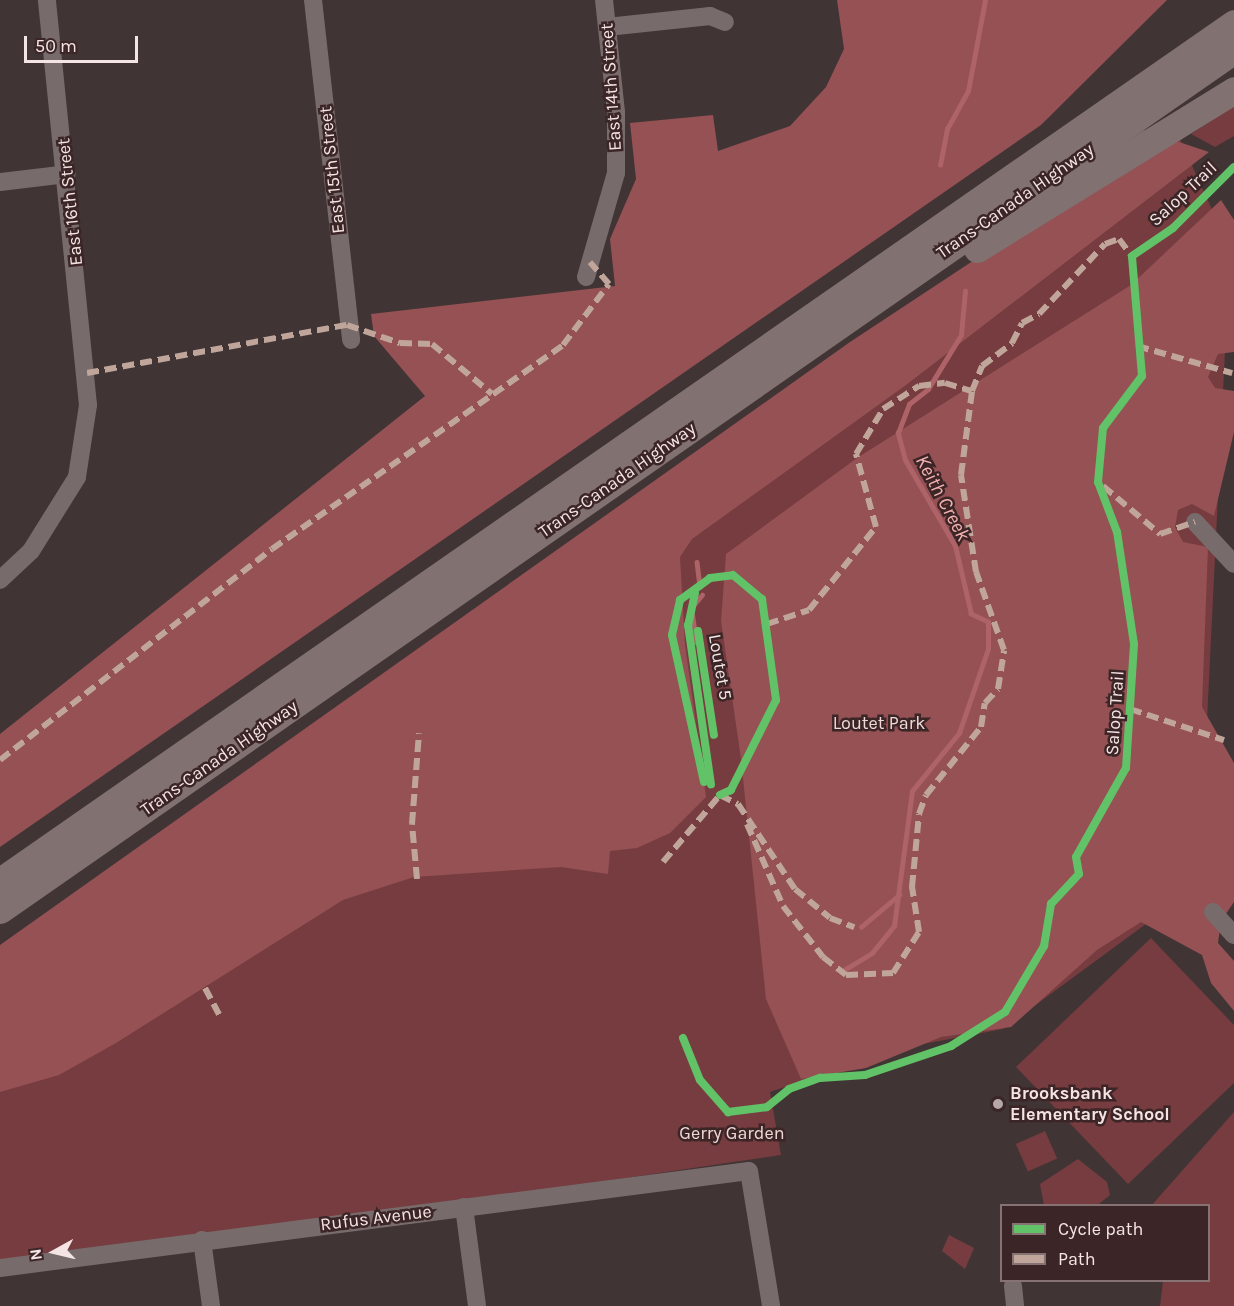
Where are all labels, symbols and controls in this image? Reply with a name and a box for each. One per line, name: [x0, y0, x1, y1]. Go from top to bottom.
street label: East 14th Street: [596, 22, 626, 152]
scale bar: [27, 24, 141, 62]
text: 50 m: [35, 35, 77, 57]
street label: East 15th Street: [315, 105, 349, 235]
street label: East 16th Street: [53, 137, 87, 267]
street label: Trans-Canada Highway: [932, 139, 1098, 263]
street label: Salop Trail: [1145, 157, 1221, 231]
street label: Trans-Canada Highway: [534, 418, 700, 542]
water label: Keith Creek: [910, 451, 976, 545]
street label: Loutet 5: [704, 632, 736, 702]
street label: Salop Trail: [1101, 670, 1129, 756]
street label: Trans-Canada Highway: [136, 696, 302, 820]
park label: Loutet Park: [833, 712, 925, 734]
place label: Brooksbank Elementary School: [1010, 1083, 1170, 1126]
marker: Brooksbank Elementary School: [991, 1097, 1005, 1111]
park label: Gerry Garden: [679, 1122, 785, 1144]
street label: Rufus Avenue: [319, 1200, 433, 1236]
legend: [1000, 1204, 1210, 1282]
text: Cycle path: [1058, 1218, 1143, 1240]
north arrow: [24, 1222, 84, 1282]
text: N: [25, 1248, 46, 1262]
text: Path: [1058, 1248, 1096, 1270]

